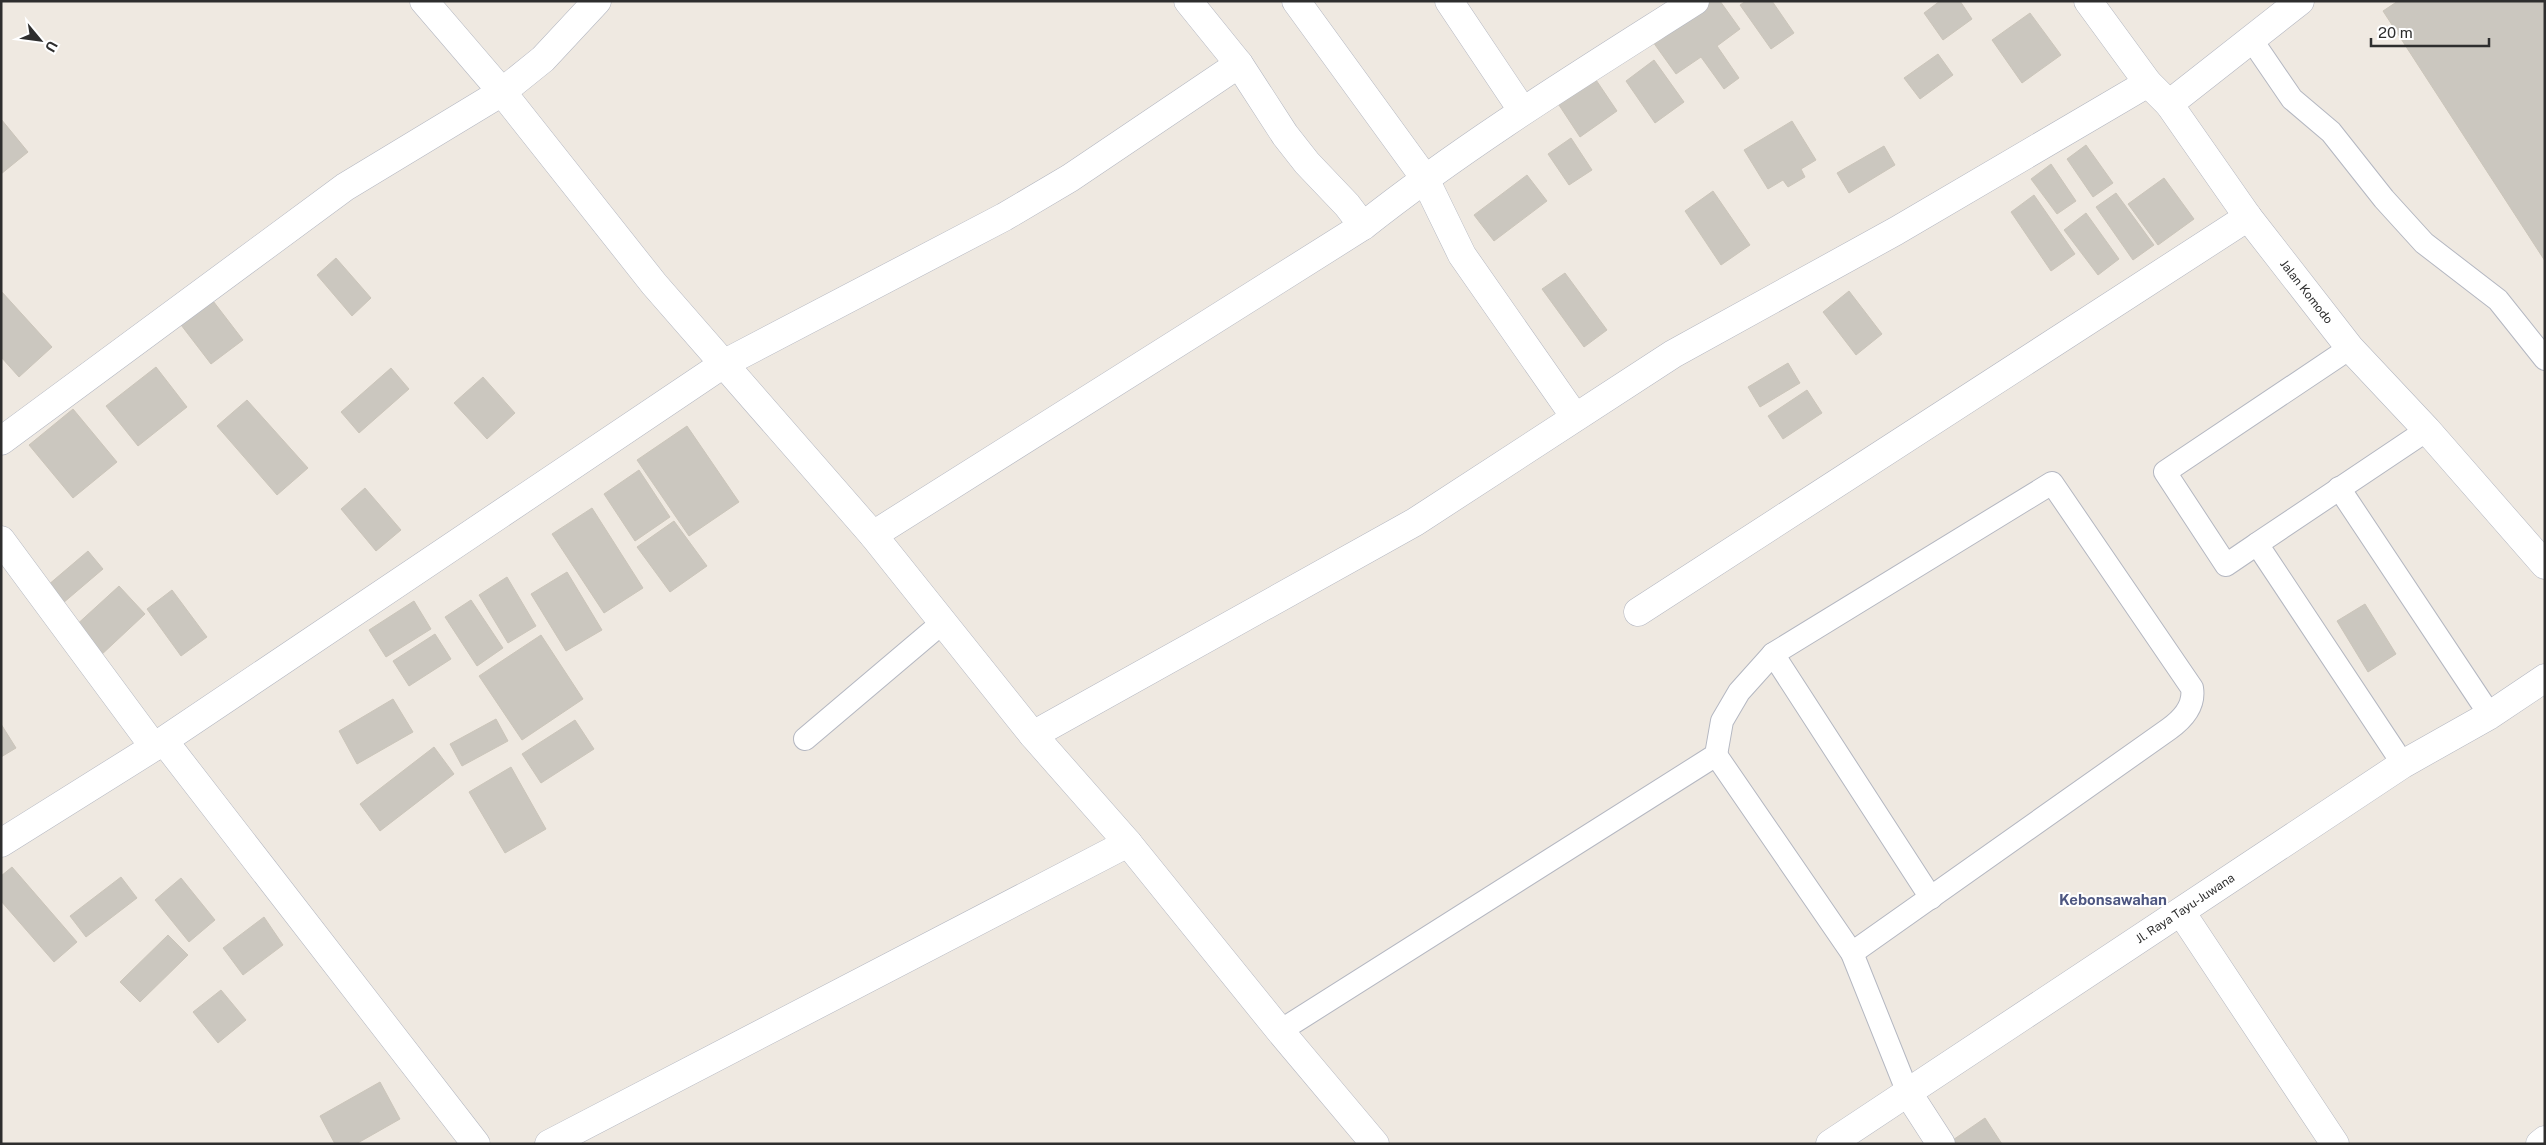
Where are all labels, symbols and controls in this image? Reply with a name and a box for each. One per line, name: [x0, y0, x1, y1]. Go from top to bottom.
north arrow: [15, 15, 65, 65]
scale bar: [2371, 15, 2488, 47]
text: 20 m: [2378, 24, 2413, 41]
text: U: [42, 38, 61, 55]
street label: Jalan Komodo: [2277, 257, 2336, 327]
street label: Jl. Raya Tayu-Juwana: [2133, 871, 2237, 946]
district label: Kebonsawahan: [2059, 891, 2167, 908]

